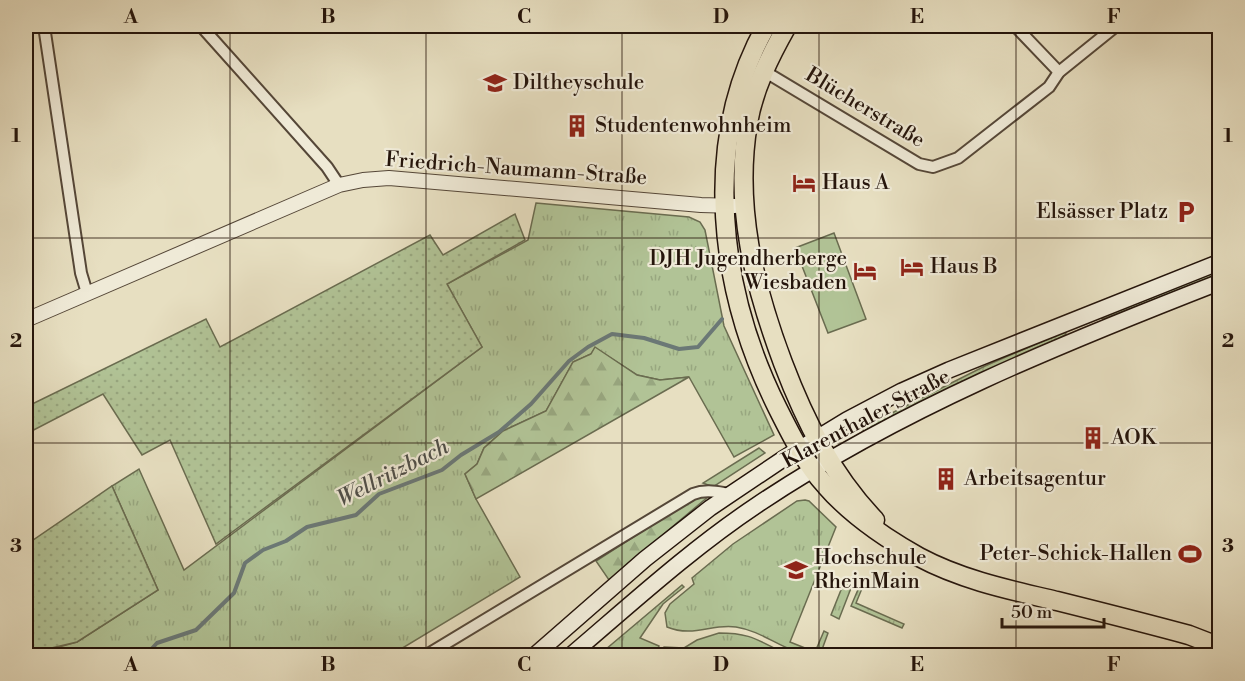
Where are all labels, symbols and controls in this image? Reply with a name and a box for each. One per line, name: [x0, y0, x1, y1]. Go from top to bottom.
text: A: [123, 5, 139, 30]
text: B: [320, 5, 336, 30]
text: C: [517, 5, 531, 30]
text: D: [713, 5, 729, 30]
text: E: [910, 5, 924, 30]
text: F: [1107, 5, 1121, 30]
street label: Blücherstraße: [800, 62, 929, 154]
school or university icon: Diltheyschule: [482, 70, 508, 96]
place label: Diltheyschule: [513, 70, 644, 96]
building icon: Studentenwohnheim: [564, 113, 590, 139]
place label: Studentenwohnheim: [595, 113, 791, 139]
text: 1: [11, 124, 21, 149]
text: 1: [1223, 124, 1233, 149]
street label: Friedrich-Naumann-Straße: [384, 147, 648, 191]
hotel icon: Haus A: [791, 170, 817, 196]
place label: Haus A: [822, 170, 890, 196]
place label: Elsässer Platz: [1036, 199, 1168, 225]
parking icon: Elsässer Platz: [1173, 199, 1199, 225]
place label: DJH Jugendherberge Wiesbaden: [649, 246, 847, 296]
hotel icon: Haus B: [899, 254, 925, 280]
place label: Haus B: [930, 254, 998, 280]
hotel icon: DJH Jugendherberge Wiesbaden: [852, 258, 878, 284]
text: 2: [10, 329, 22, 354]
text: 2: [1222, 329, 1234, 354]
street label: Klarenthaler Straße: [777, 364, 955, 474]
building icon: AOK: [1080, 425, 1106, 451]
place label: AOK: [1110, 425, 1158, 451]
water label: Wellritzbach: [333, 433, 454, 513]
building icon: Arbeitsagentur: [933, 466, 959, 492]
place label: Arbeitsagentur: [963, 466, 1106, 492]
text: 3: [10, 534, 22, 559]
text: 3: [1222, 534, 1234, 559]
place label: Peter-Schick-Hallen: [979, 541, 1172, 567]
sports icon: Peter-Schick-Hallen: [1177, 541, 1203, 567]
place label: Hochschule RheinMain: [814, 545, 927, 595]
school or university icon: Hochschule RheinMain: [783, 557, 809, 583]
scale bar: [1002, 591, 1104, 629]
text: 50 m: [1011, 601, 1053, 624]
text: A: [123, 653, 139, 678]
text: B: [320, 653, 336, 678]
text: C: [517, 653, 531, 678]
text: D: [713, 653, 729, 678]
text: E: [910, 653, 924, 678]
text: F: [1107, 653, 1121, 678]

